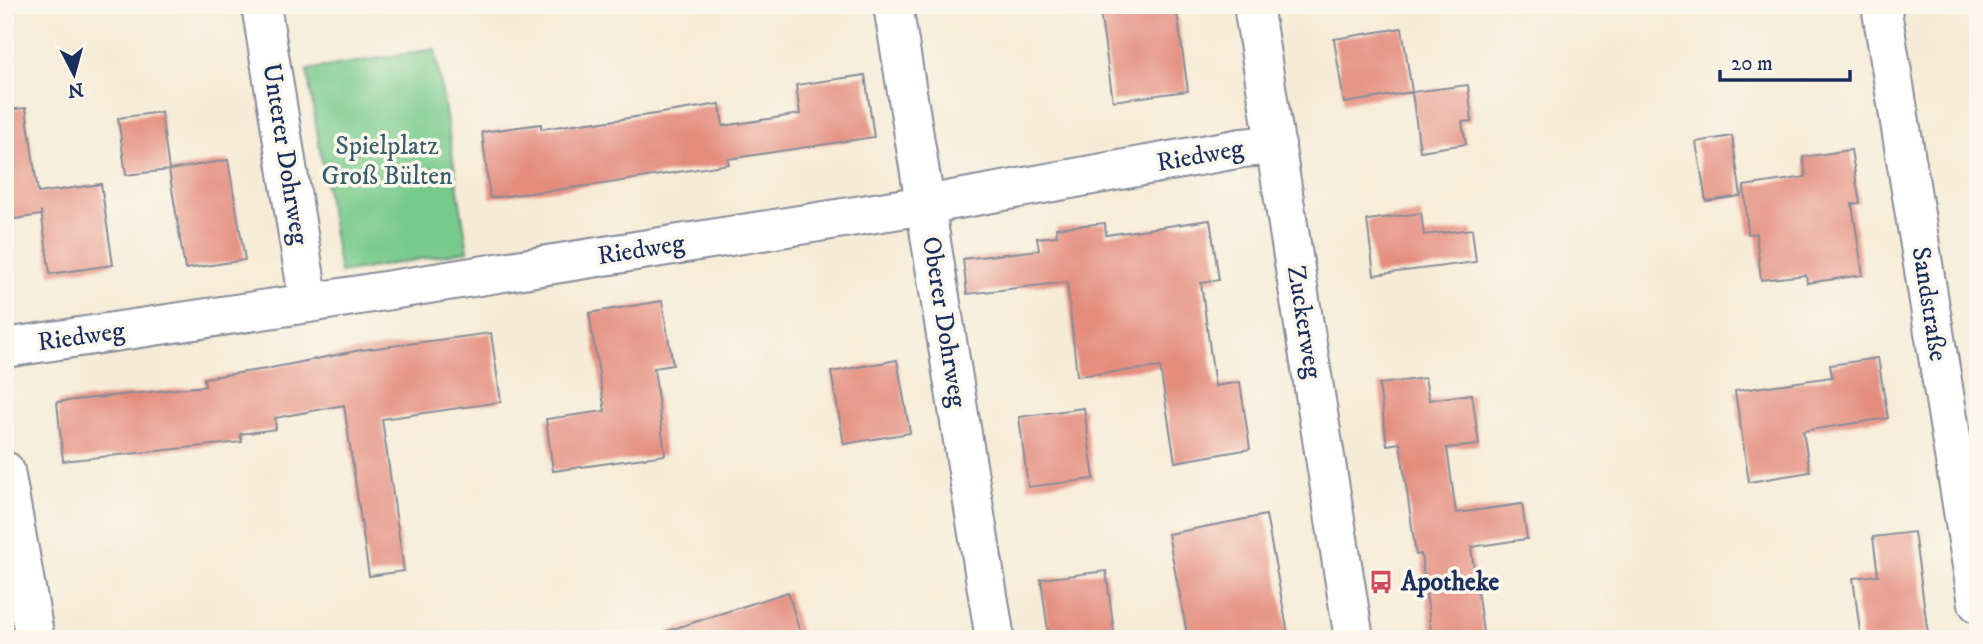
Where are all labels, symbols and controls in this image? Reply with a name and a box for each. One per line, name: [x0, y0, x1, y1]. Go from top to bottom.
north arrow: [38, 38, 108, 108]
scale bar: [1720, 38, 1850, 82]
text: 20 m: [1731, 51, 1773, 77]
street label: Unterer Dohrweg: [254, 61, 316, 247]
text: N: [66, 77, 85, 102]
park label: Spielplatz Groß Bülten: [321, 130, 453, 193]
street label: Riedweg: [1154, 132, 1246, 180]
street label: Riedweg: [595, 227, 687, 273]
street label: Oberer Dohrweg: [914, 234, 974, 410]
street label: Sandstraße: [1904, 244, 1954, 364]
street label: Zuckerweg: [1279, 263, 1329, 381]
street label: Riedweg: [35, 315, 127, 359]
place label: Apotheke: [1400, 566, 1500, 599]
bus stop icon: Apotheke: [1367, 568, 1395, 596]

